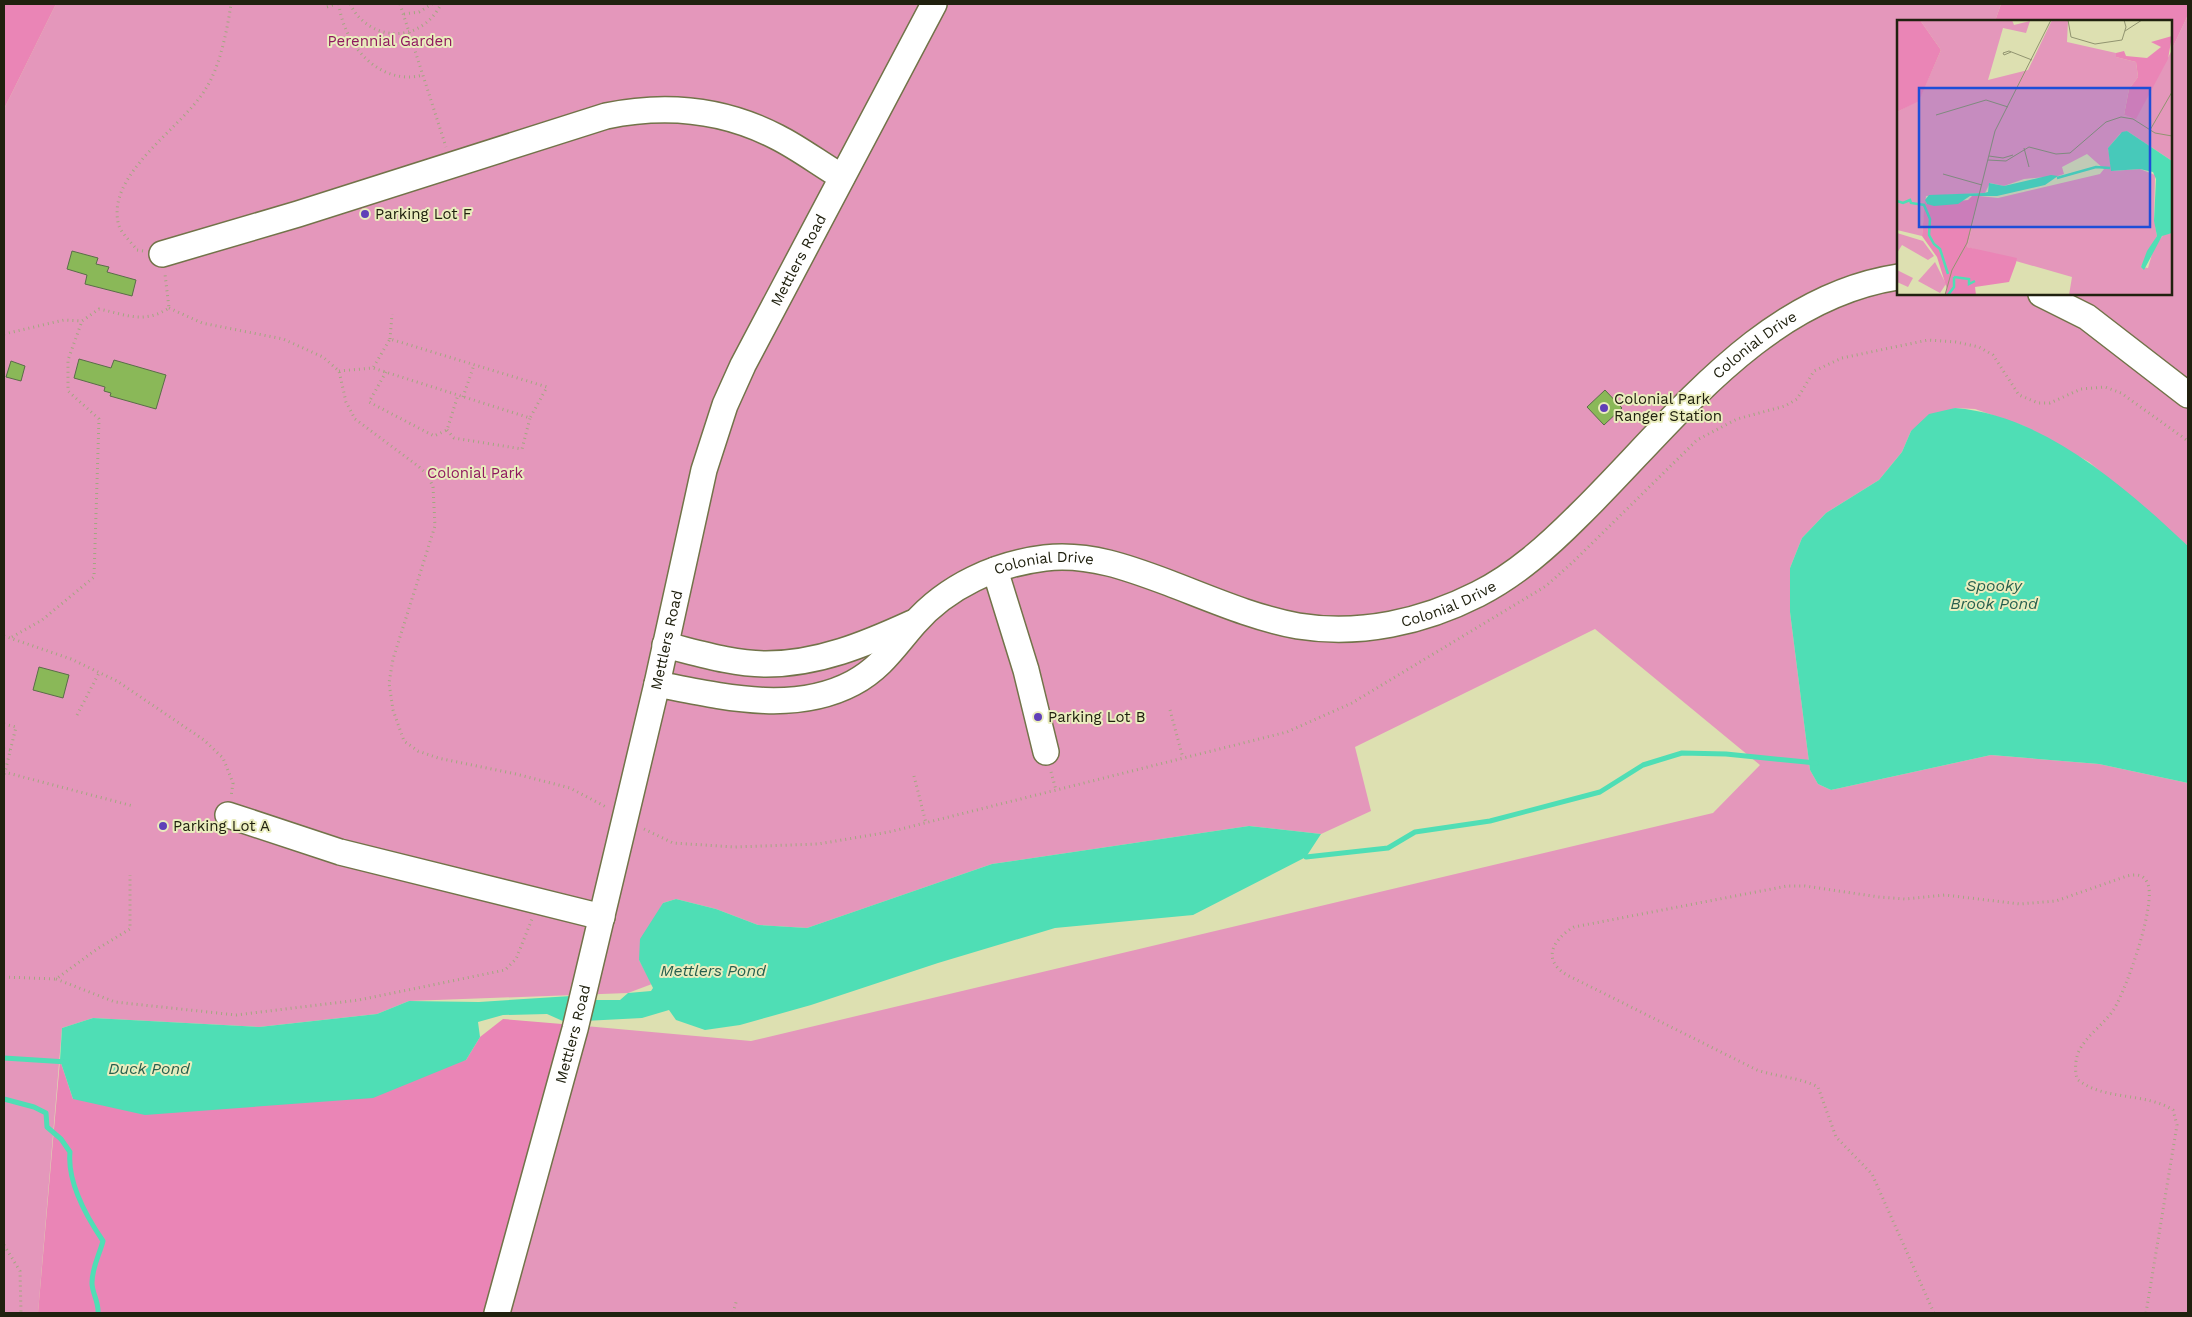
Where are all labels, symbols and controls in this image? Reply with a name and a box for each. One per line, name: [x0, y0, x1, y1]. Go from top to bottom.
inset map: [1897, 20, 2172, 295]
park label: Perennial Garden: [327, 32, 453, 50]
place label: Parking Lot F: [375, 205, 472, 223]
marker: Parking Lot F: [359, 208, 371, 220]
street label: Mettlers Road: [767, 211, 830, 309]
street label: Colonial Drive: [1709, 307, 1800, 383]
place label: Colonial Park Ranger Station: [1614, 390, 1722, 425]
marker: Colonial Park Ranger Station: [1598, 402, 1610, 414]
park label: Colonial Park: [427, 464, 524, 482]
street label: Colonial Drive: [991, 548, 1095, 579]
water label: Spooky Brook Pond: [1950, 576, 2039, 613]
street label: Colonial Drive: [1399, 577, 1500, 631]
street label: Mettlers Road: [647, 589, 686, 692]
place label: Parking Lot B: [1048, 708, 1145, 726]
marker: Parking Lot B: [1032, 711, 1044, 723]
place label: Parking Lot A: [173, 817, 270, 835]
marker: Parking Lot A: [157, 820, 169, 832]
water label: Mettlers Pond: [660, 961, 767, 980]
street label: Mettlers Road: [551, 983, 594, 1086]
water label: Duck Pond: [108, 1059, 191, 1078]

